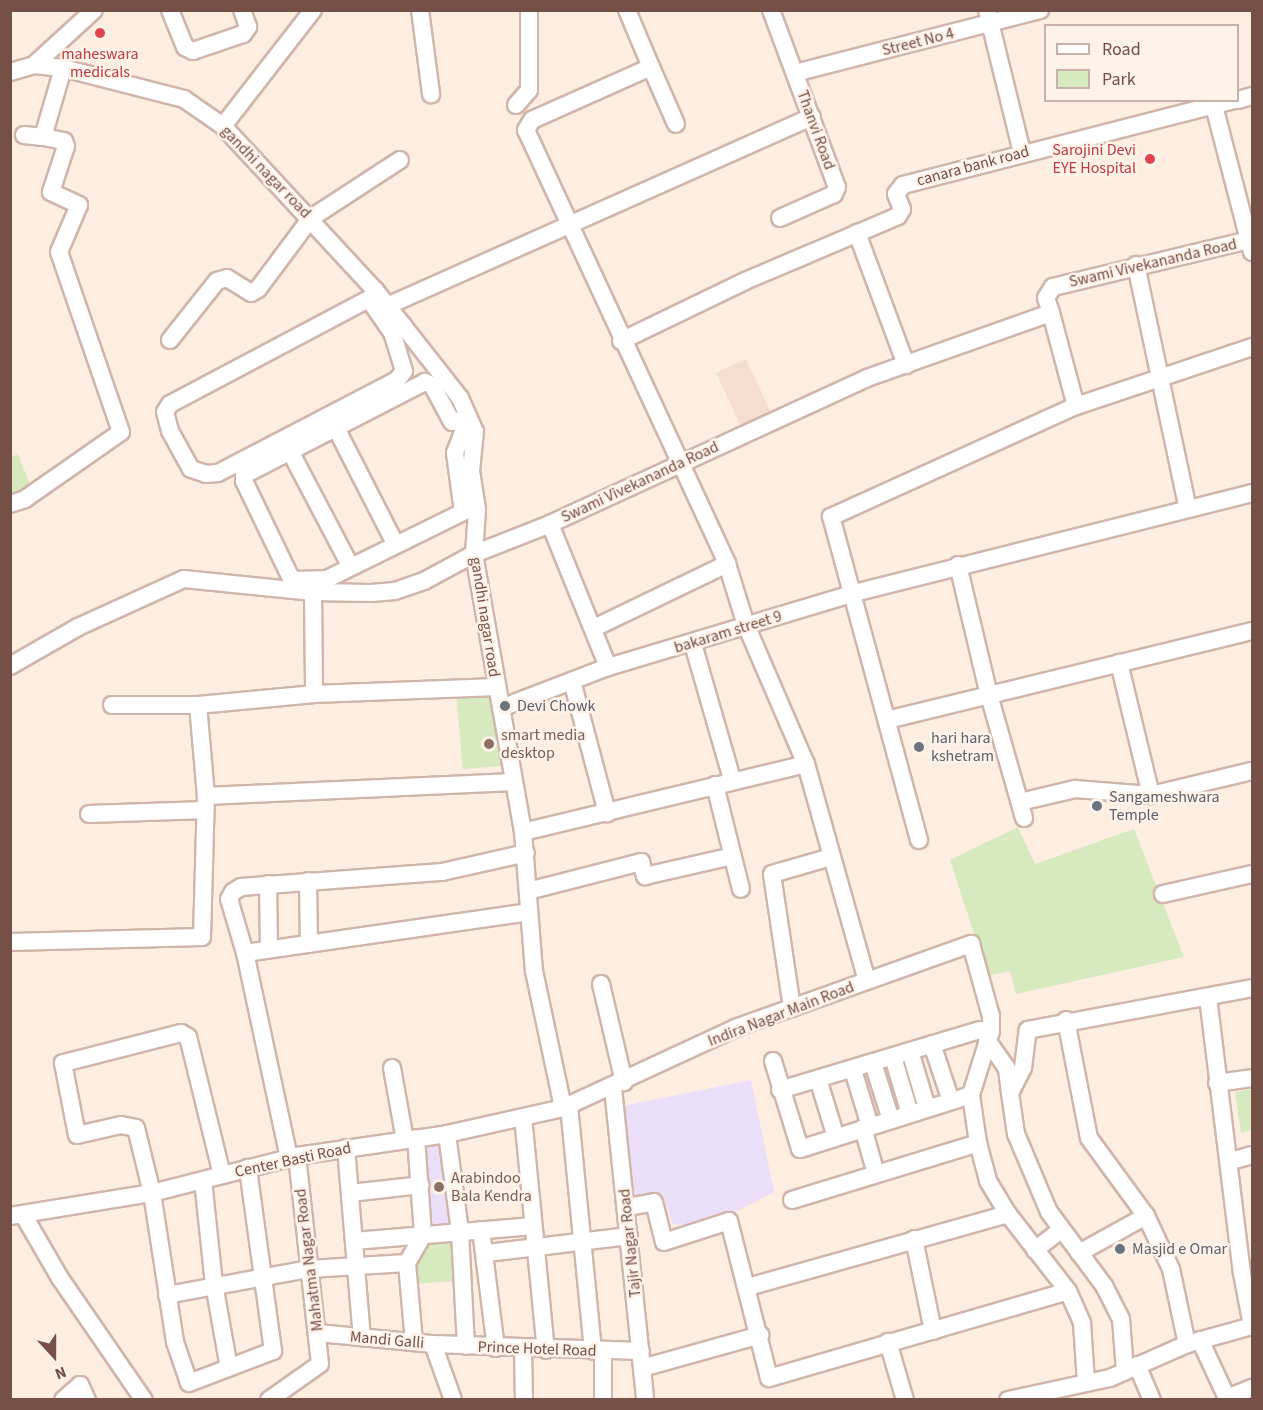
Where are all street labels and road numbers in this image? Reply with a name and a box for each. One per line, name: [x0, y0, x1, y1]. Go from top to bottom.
street label: Street No 4: [880, 24, 956, 60]
street label: Thanvi Road: [793, 88, 839, 172]
street label: gandhi nagar road: [217, 122, 315, 222]
street label: canara bank road: [915, 142, 1031, 190]
street label: Swami Vivekananda Road: [1067, 234, 1239, 292]
street label: Swami Vivekananda Road: [558, 437, 722, 527]
street label: gandhi nagar road: [466, 555, 504, 679]
street label: bakaram street 9: [672, 606, 784, 658]
street label: Indira Nagar Main Road: [705, 977, 857, 1051]
street label: Center Basti Road: [233, 1138, 353, 1182]
street label: Mahatma Nagar Road: [291, 1188, 327, 1332]
street label: Tajir Nagar Road: [615, 1188, 645, 1298]
street label: Mandi Galli: [349, 1327, 425, 1353]
street label: Prince Hotel Road: [477, 1337, 597, 1361]

